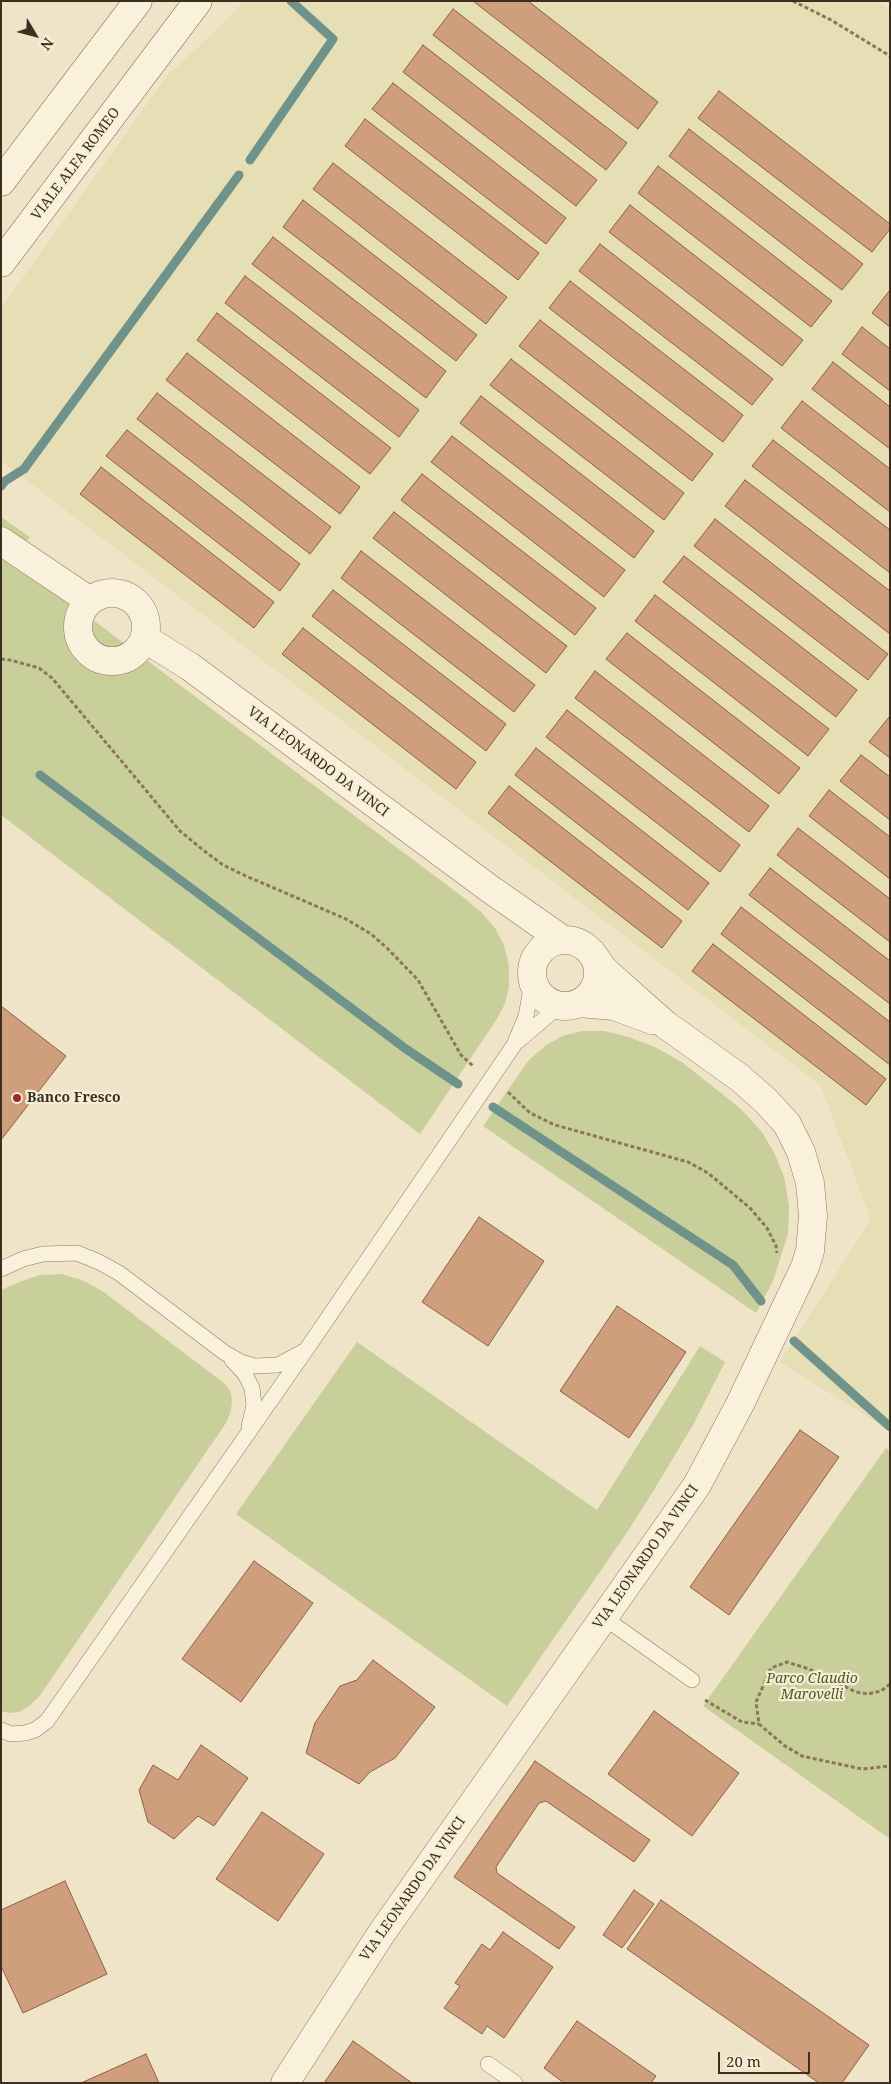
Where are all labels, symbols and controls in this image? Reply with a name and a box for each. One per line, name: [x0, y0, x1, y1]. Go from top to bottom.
north arrow: [10, 10, 60, 60]
text: N: [36, 34, 58, 54]
street label: VIALE ALFA ROMEO: [28, 104, 124, 224]
street label: VIA LEONARDO DA VINCI: [244, 703, 392, 821]
place label: Banco Fresco: [27, 1090, 120, 1106]
marker: Banco Fresco: [11, 1092, 23, 1104]
street label: VIA LEONARDO DA VINCI: [590, 1482, 702, 1632]
park label: Parco Claudio Marovelli: [766, 1671, 858, 1704]
street label: VIA LEONARDO DA VINCI: [357, 1814, 469, 1964]
scale bar: [721, 2042, 814, 2074]
text: 20 m: [726, 2051, 761, 2071]

